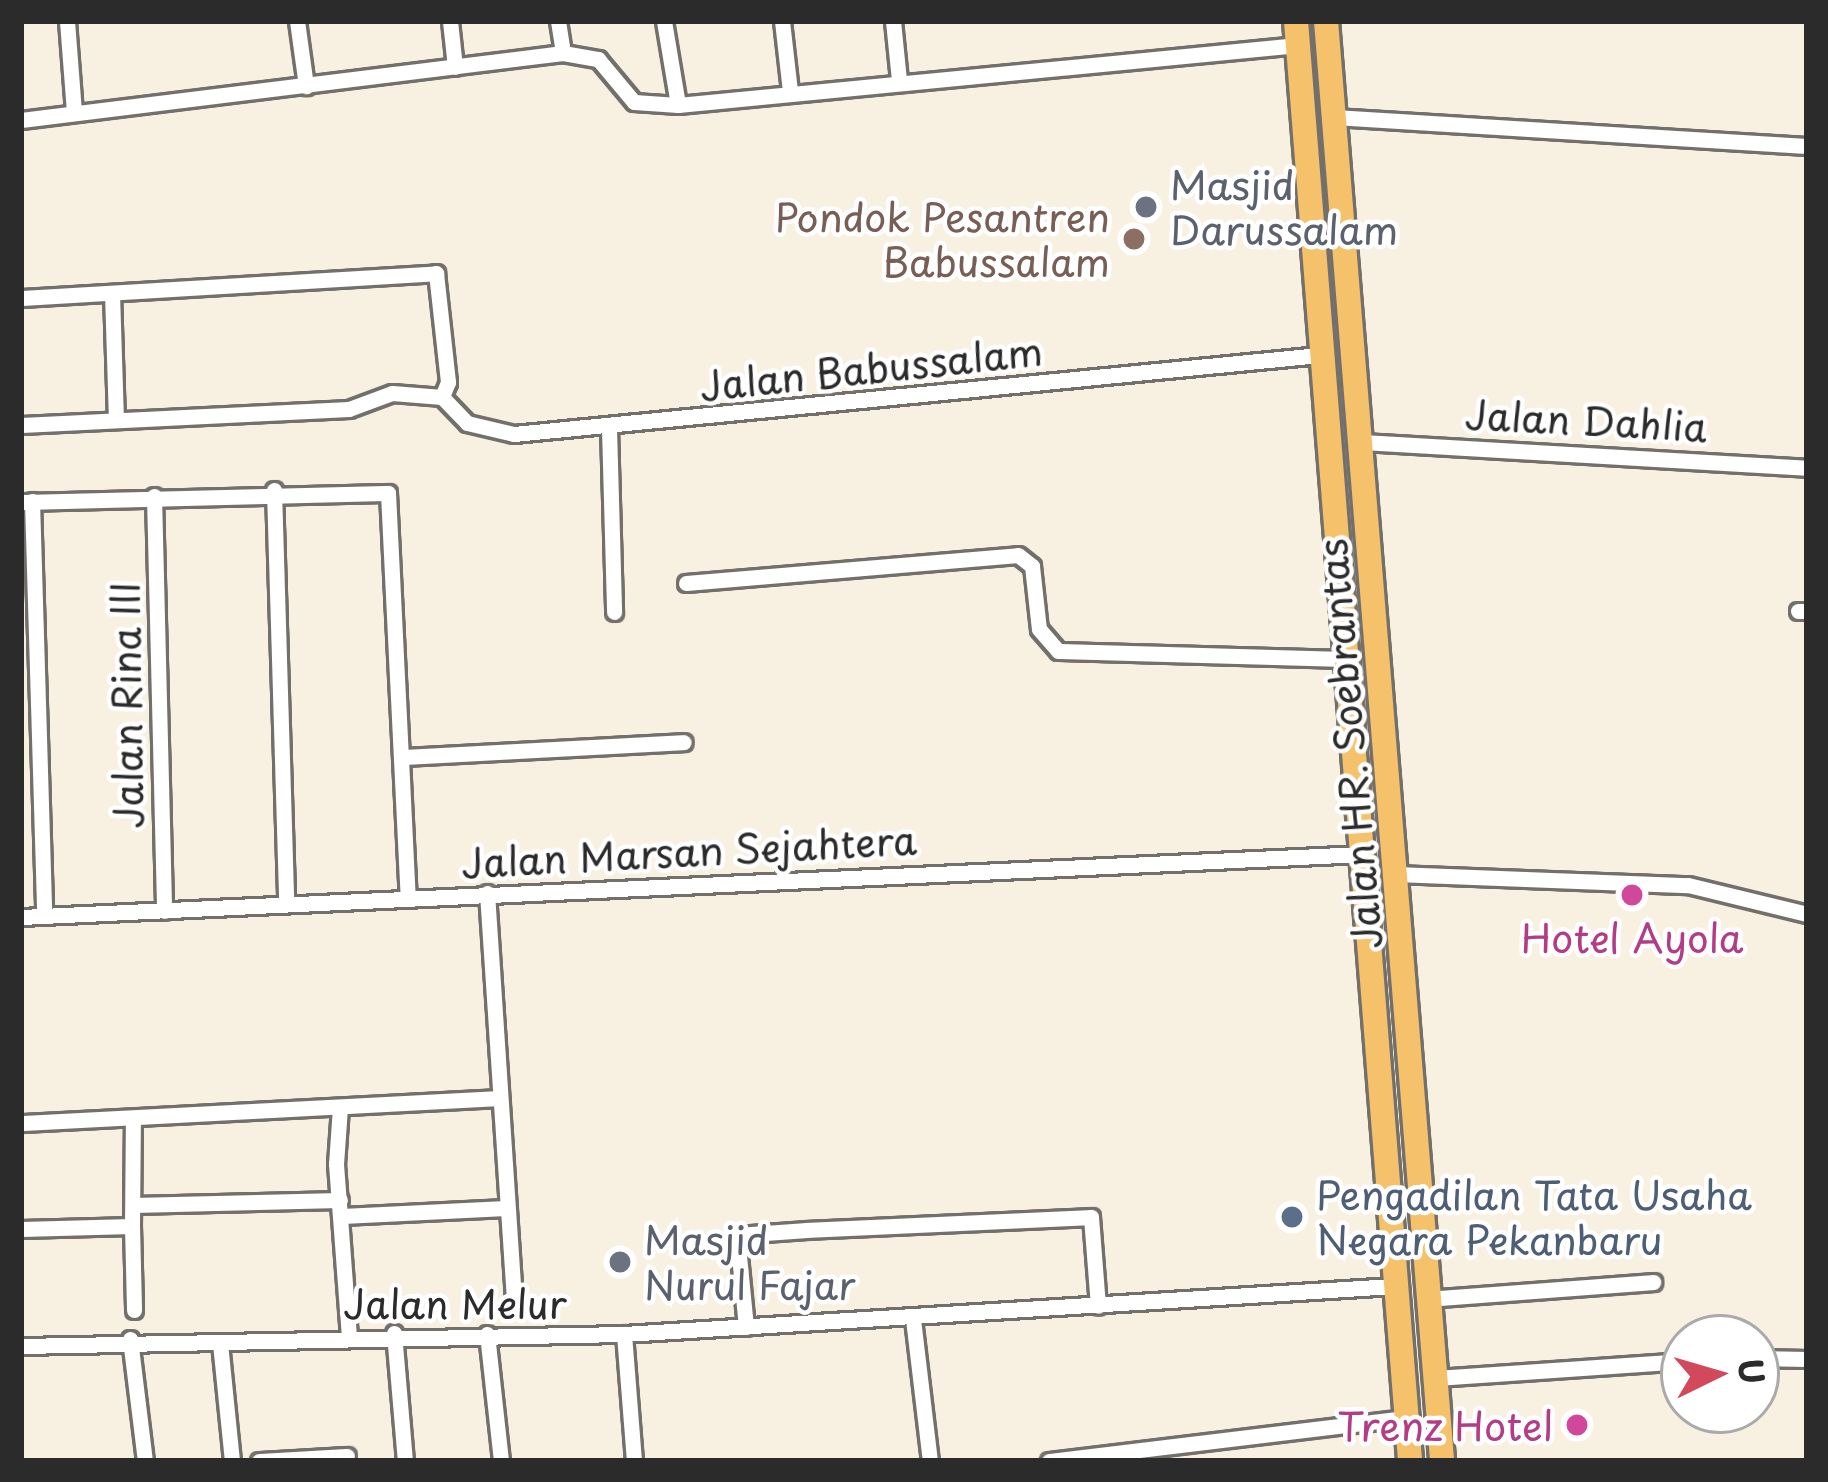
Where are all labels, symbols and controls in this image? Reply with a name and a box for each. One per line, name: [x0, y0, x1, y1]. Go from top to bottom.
place label: Masjid Darussalam: [1170, 162, 1398, 253]
place label: Pondok Pesantren Babussalam: [775, 194, 1110, 285]
marker: Masjid Darussalam: [1133, 194, 1159, 220]
marker: Pondok Pesantren Babussalam: [1121, 226, 1147, 252]
street label: Jalan Babussalam: [696, 327, 1046, 409]
street label: Jalan Dahlia: [1463, 390, 1709, 450]
street label: Jalan HR. Soebrantas: [1308, 536, 1390, 952]
street label: Jalan Rina III: [100, 579, 152, 831]
street label: Jalan Marsan Sejahtera: [459, 816, 919, 886]
marker: Hotel Ayola: [1619, 882, 1645, 908]
place label: Hotel Ayola: [1520, 914, 1744, 960]
place label: Pengadilan Tata Usaha Negara Pekanbaru: [1316, 1172, 1752, 1263]
marker: Pengadilan Tata Usaha Negara Pekanbaru: [1279, 1204, 1305, 1230]
place label: Masjid Nurul Fajar: [644, 1217, 858, 1308]
marker: Masjid Nurul Fajar: [607, 1249, 633, 1275]
street label: Jalan Melur: [343, 1280, 567, 1326]
north arrow: [1660, 1314, 1780, 1434]
text: U: [1727, 1356, 1779, 1386]
place label: Trenz Hotel: [1336, 1402, 1553, 1448]
marker: Trenz Hotel: [1564, 1412, 1590, 1438]

